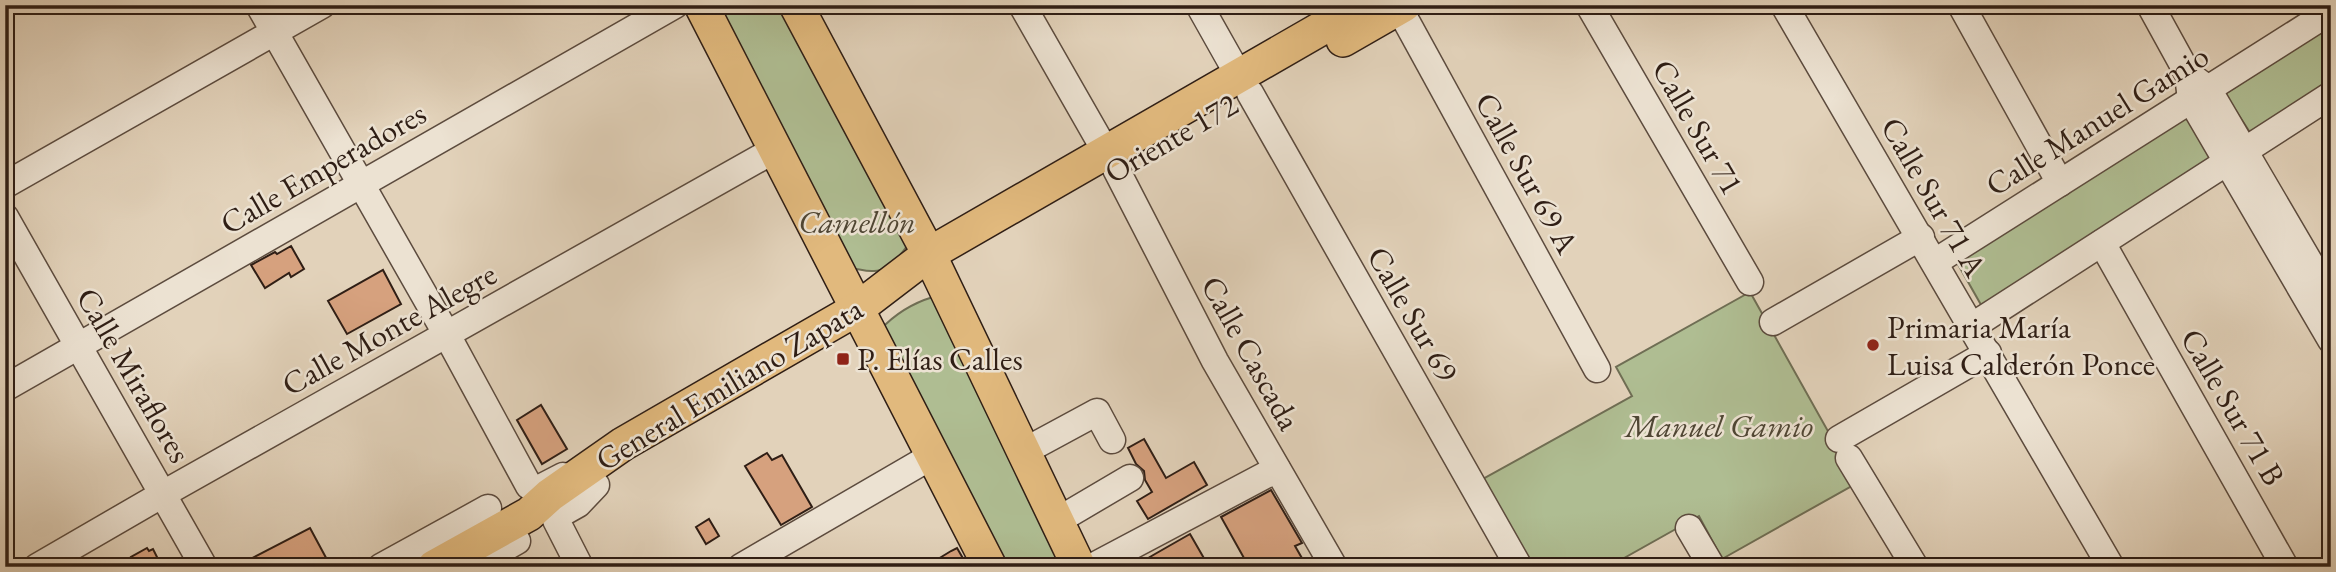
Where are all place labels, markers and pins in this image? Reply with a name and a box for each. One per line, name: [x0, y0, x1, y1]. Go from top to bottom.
place label: Primaria María Luisa Calderón Ponce: [1887, 306, 2155, 385]
marker: Primaria María Luisa Calderón Ponce: [1865, 337, 1881, 353]
place label: P. Elías Calles: [857, 338, 1023, 380]
marker: P. Elías Calles: [835, 351, 851, 367]

